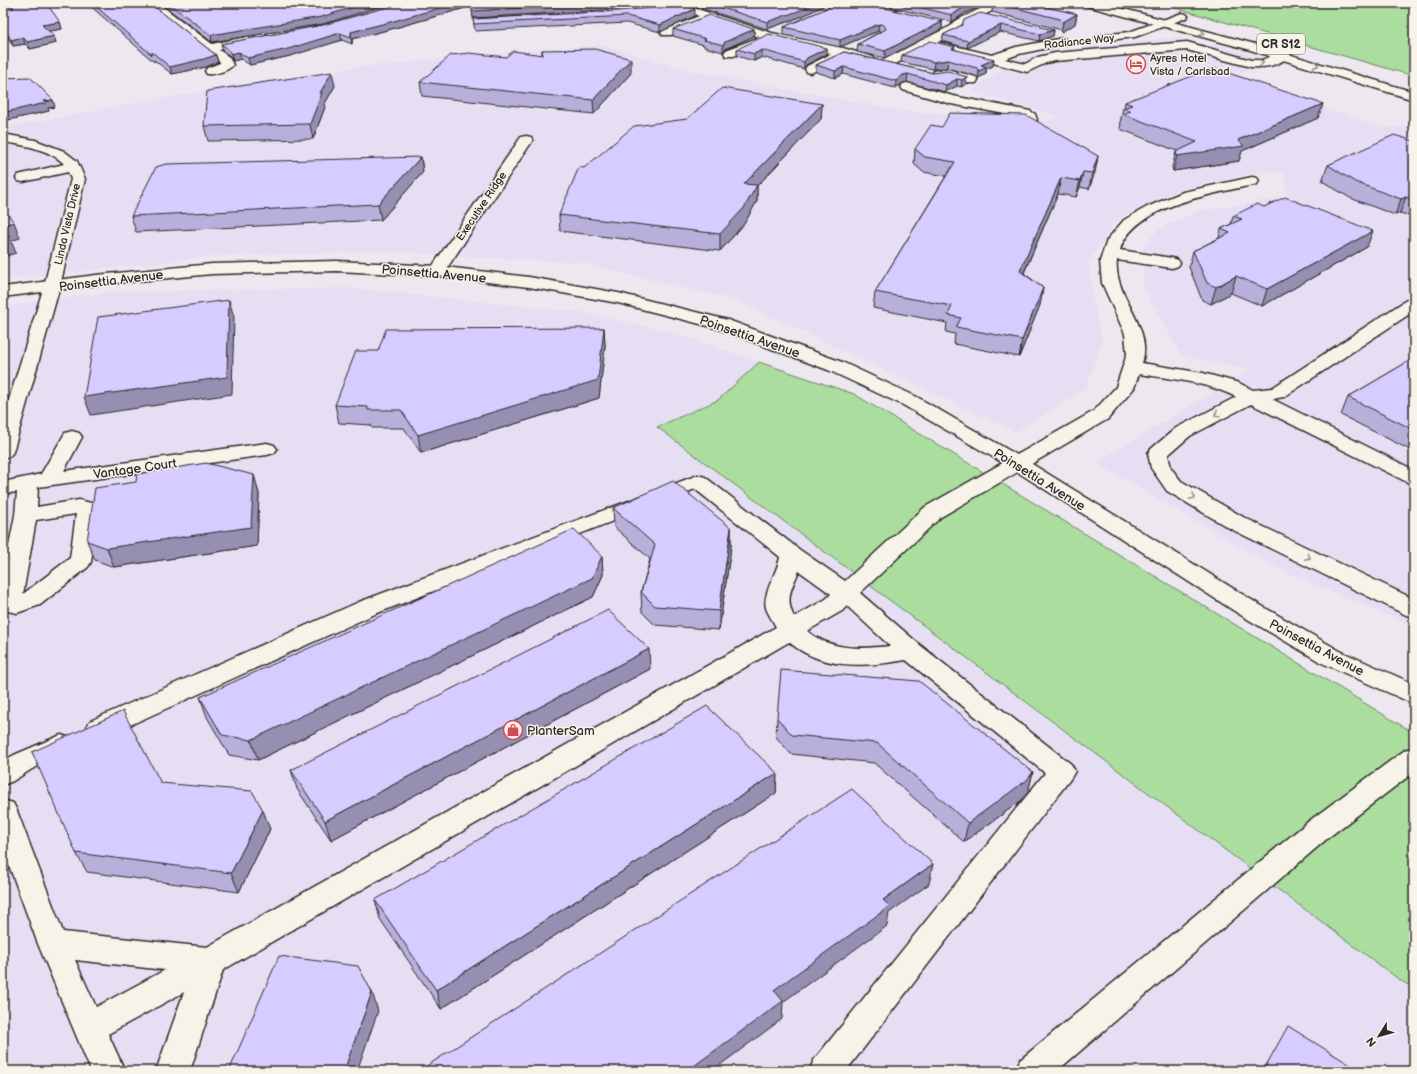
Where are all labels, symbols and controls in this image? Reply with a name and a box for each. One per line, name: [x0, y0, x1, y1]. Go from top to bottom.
one-way arrow: [1198, 28, 1205, 37]
street label: Radiance Way: [1043, 31, 1115, 52]
road number: CR S12: [1257, 34, 1305, 54]
place label: Ayres Hotel Vista / Carlsbad: [1150, 52, 1230, 78]
hotel icon: Ayres Hotel Vista / Carlsbad: [1125, 53, 1147, 75]
one-way arrow: [1258, 59, 1264, 68]
one-way arrow: [1313, 60, 1320, 69]
street label: Executive Ridge: [454, 169, 510, 243]
street label: Linda Vista Drive: [52, 182, 83, 266]
street label: Poinsettia Avenue: [381, 261, 487, 287]
street label: Poinsettia Avenue: [58, 267, 165, 295]
street label: Poinsettia Avenue: [697, 312, 802, 362]
one-way arrow: [1214, 410, 1221, 417]
street label: Poinsettia Avenue: [991, 445, 1089, 515]
street label: Vantage Court: [92, 455, 178, 483]
one-way arrow: [1189, 492, 1196, 500]
one-way arrow: [1304, 552, 1311, 560]
street label: Poinsettia Avenue: [1266, 616, 1367, 680]
shop icon: PlanterSam: [502, 719, 524, 741]
place label: PlanterSam: [527, 723, 595, 739]
north arrow: [1359, 1016, 1399, 1056]
text: N: [1364, 1035, 1379, 1049]

